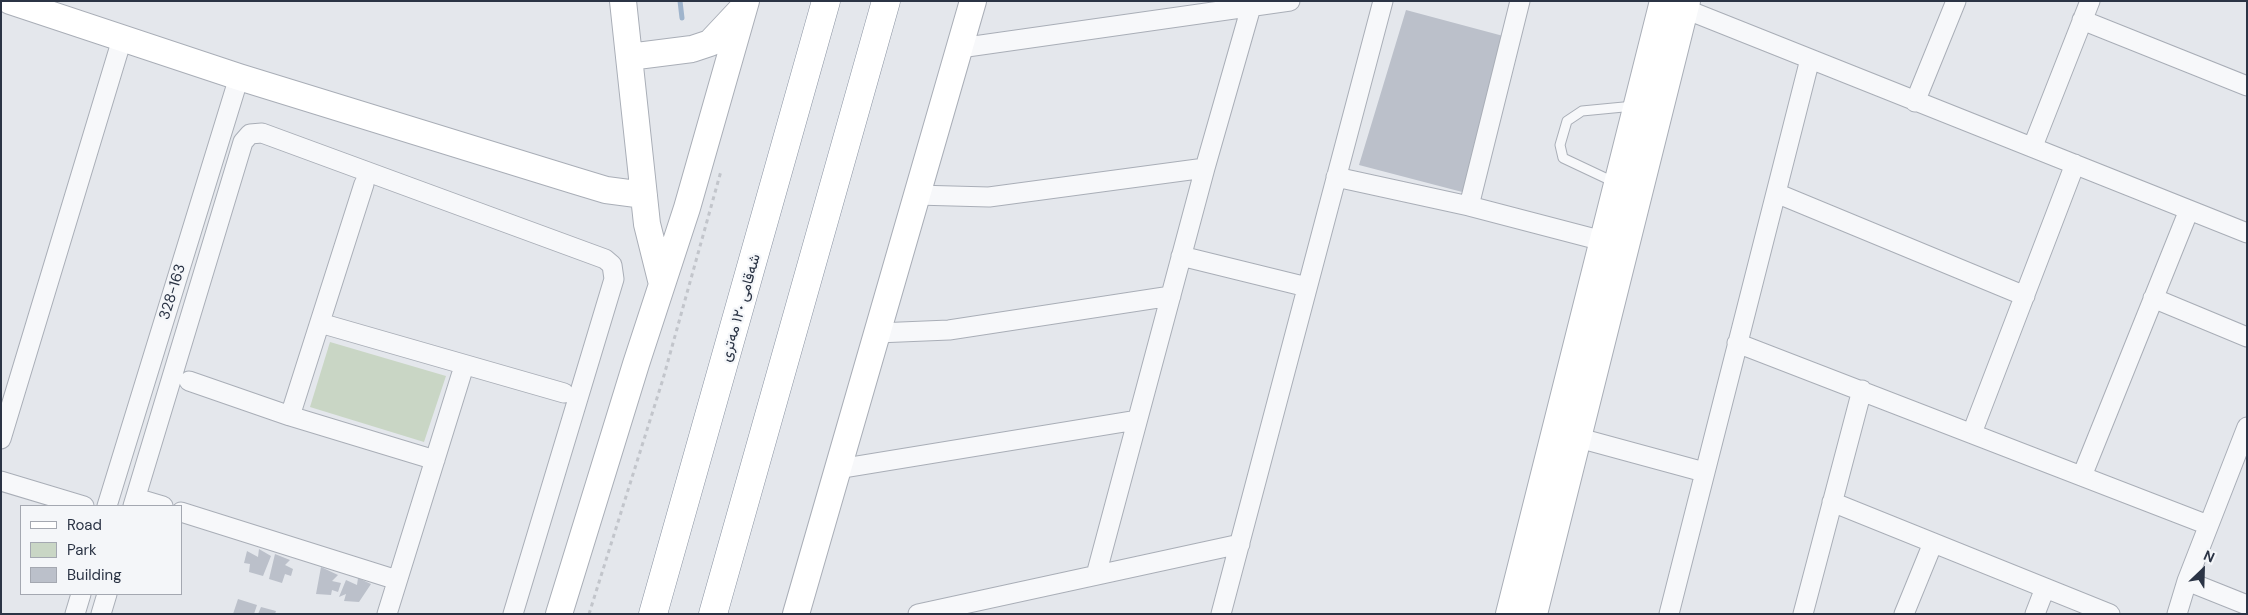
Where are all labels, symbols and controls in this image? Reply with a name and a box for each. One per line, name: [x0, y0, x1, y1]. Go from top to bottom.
street label: شەقامی ١٢٠ مەتری: [717, 252, 765, 364]
street label: 328-163: [156, 262, 190, 322]
legend: [20, 505, 182, 595]
text: Road: [67, 515, 102, 535]
text: Park: [67, 540, 97, 560]
north arrow: [2178, 545, 2228, 595]
text: N: [2201, 546, 2217, 567]
text: Building: [67, 565, 122, 585]

